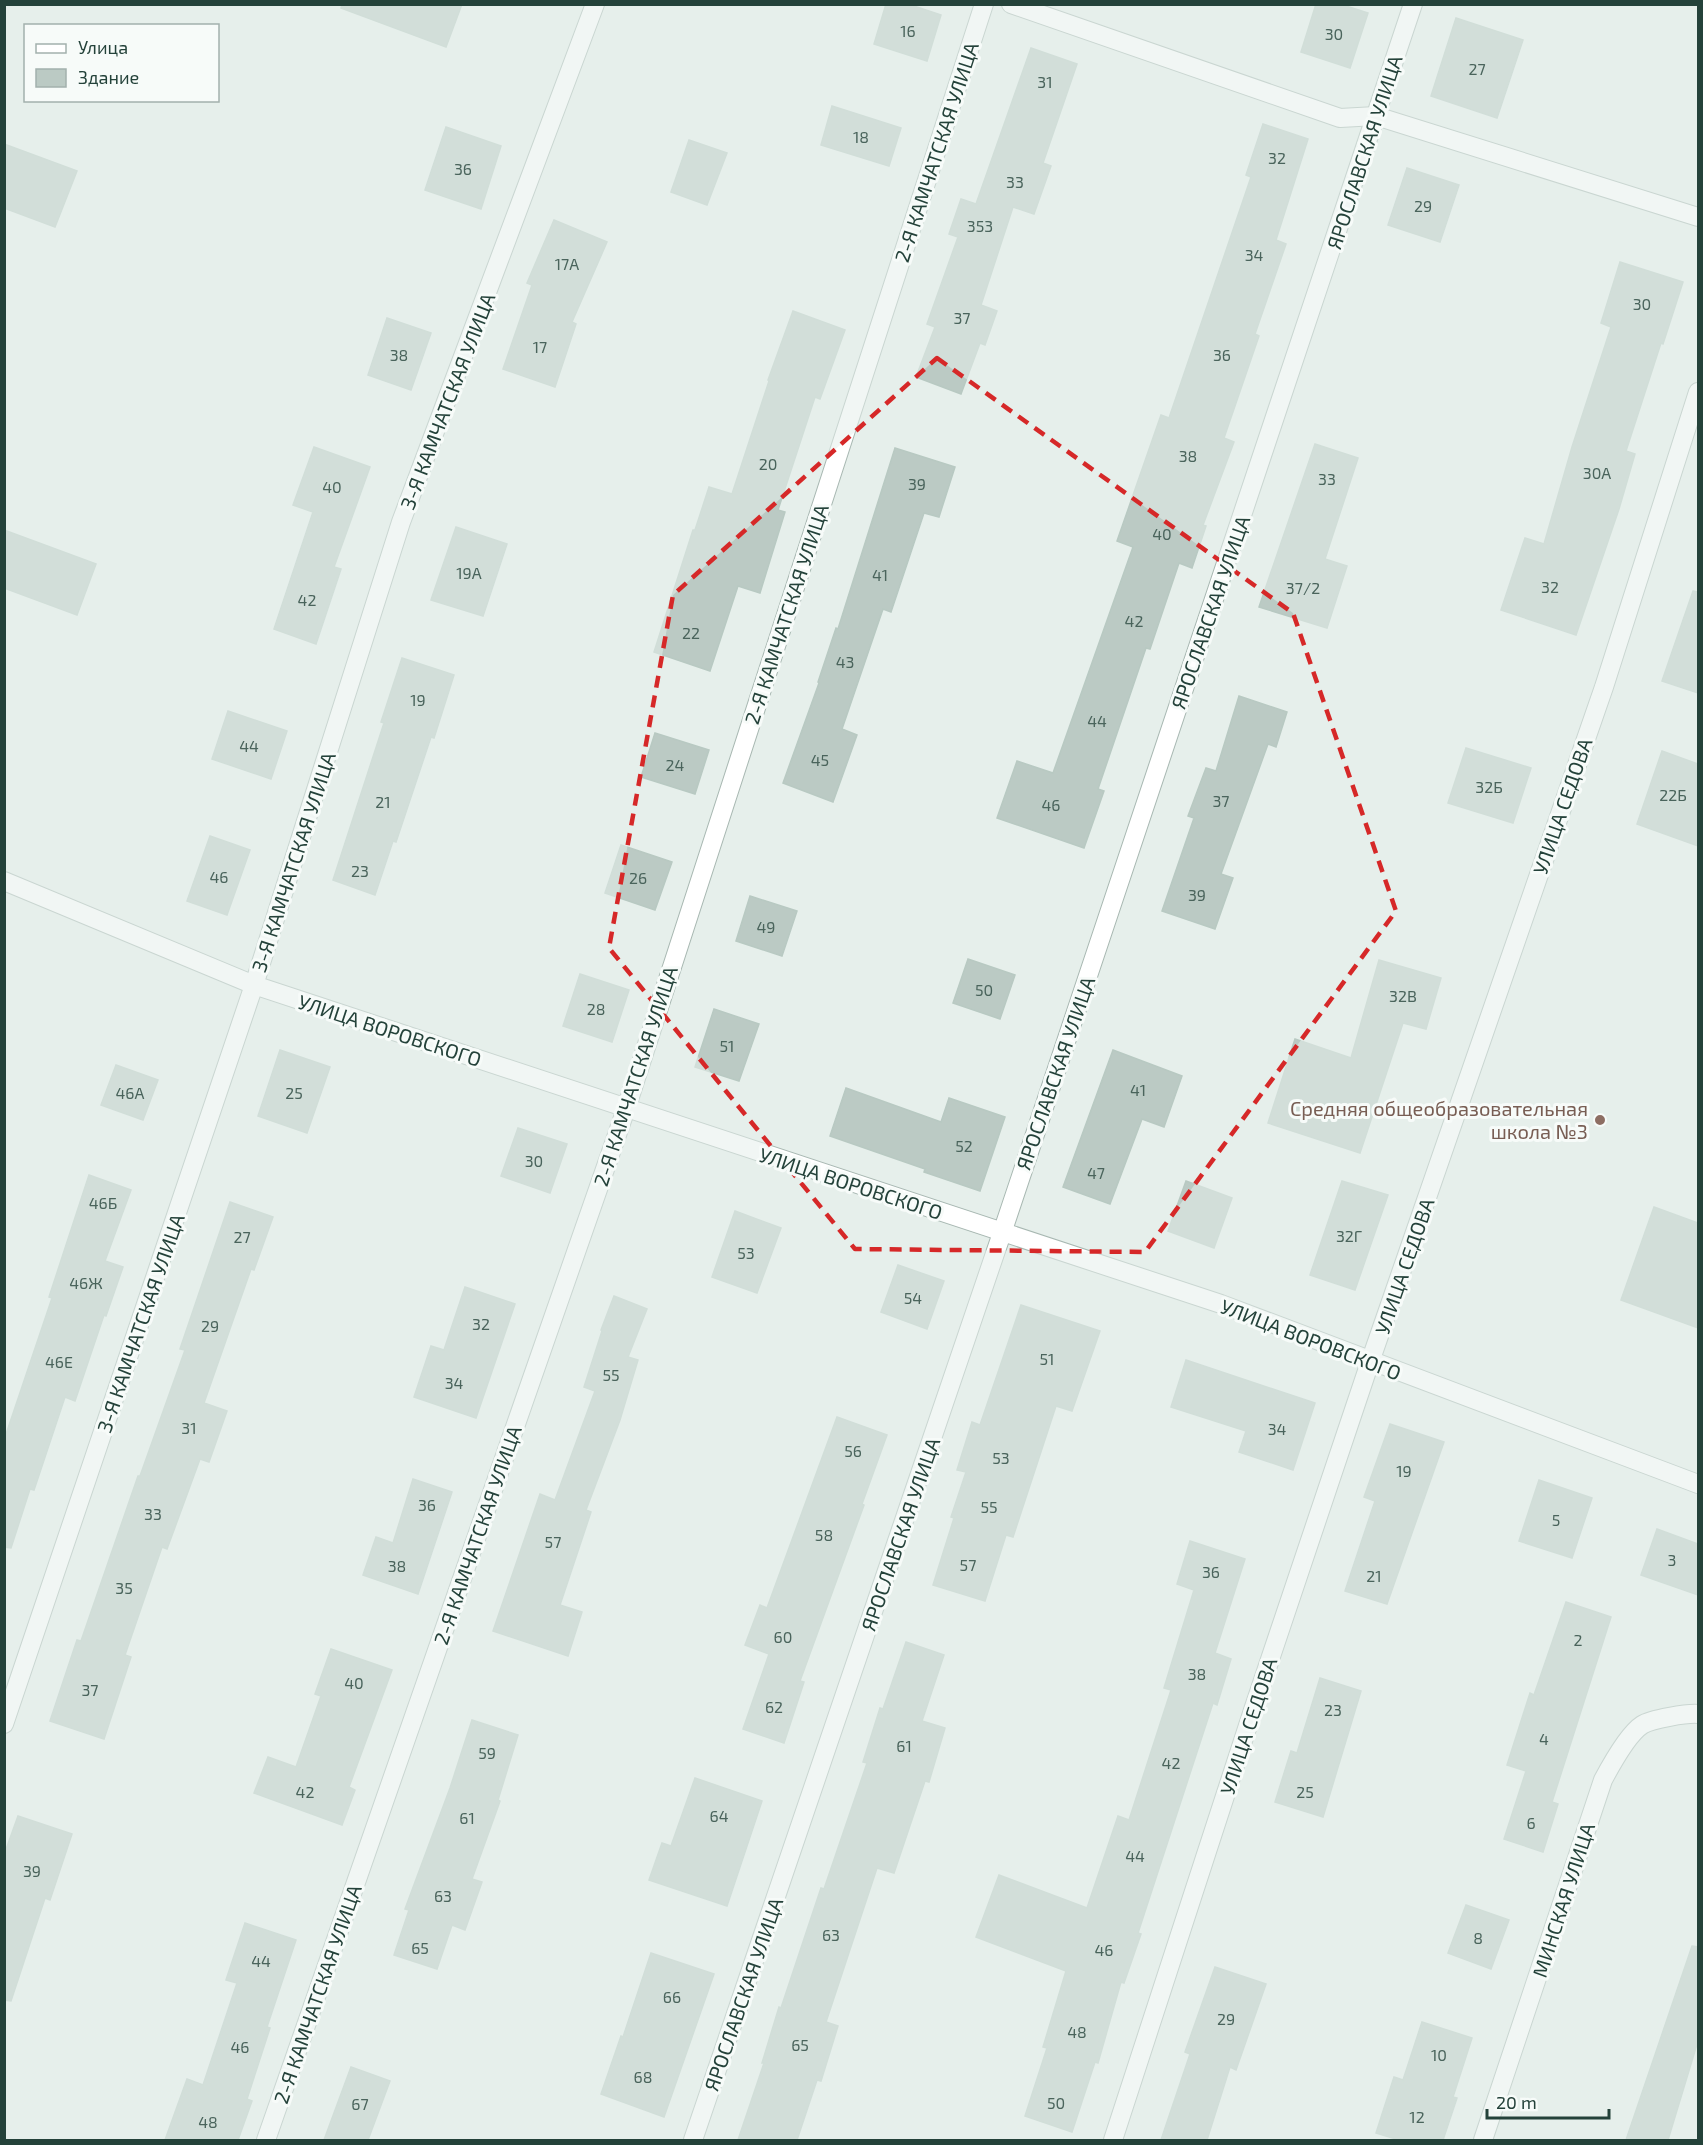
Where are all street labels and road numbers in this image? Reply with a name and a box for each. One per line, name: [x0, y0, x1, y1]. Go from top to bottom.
street label: 2-Я КАМЧАТСКАЯ УЛИЦА: [889, 38, 983, 265]
street label: ЯРОСЛАВСКАЯ УЛИЦА: [1321, 51, 1407, 252]
street label: 3-Я КАМЧАТСКАЯ УЛИЦА: [395, 289, 500, 513]
street label: 2-Я КАМЧАТСКАЯ УЛИЦА: [739, 500, 833, 727]
street label: ЯРОСЛАВСКАЯ УЛИЦА: [1166, 512, 1255, 712]
street label: УЛИЦА СЕДОВА: [1527, 734, 1597, 877]
street label: 3-Я КАМЧАТСКАЯ УЛИЦА: [246, 748, 340, 975]
street label: 2-Я КАМЧАТСКАЯ УЛИЦА: [588, 962, 682, 1189]
street label: ЯРОСЛАВСКАЯ УЛИЦА: [1011, 973, 1100, 1173]
street label: УЛИЦА ВОРОВСКОГО: [295, 989, 485, 1071]
street label: УЛИЦА ВОРОВСКОГО: [756, 1142, 946, 1224]
street label: УЛИЦА СЕДОВА: [1369, 1194, 1439, 1337]
street label: 3-Я КАМЧАТСКАЯ УЛИЦА: [91, 1210, 189, 1436]
street label: УЛИЦА ВОРОВСКОГО: [1217, 1294, 1405, 1384]
street label: 2-Я КАМЧАТСКАЯ УЛИЦА: [428, 1422, 526, 1648]
street label: ЯРОСЛАВСКАЯ УЛИЦА: [856, 1434, 945, 1634]
street label: УЛИЦА СЕДОВА: [1215, 1654, 1282, 1797]
street label: МИНСКАЯ УЛИЦА: [1527, 1819, 1599, 1980]
street label: 2-Я КАМЧАТСКАЯ УЛИЦА: [268, 1881, 366, 2107]
street label: ЯРОСЛАВСКАЯ УЛИЦА: [699, 1894, 788, 2094]

